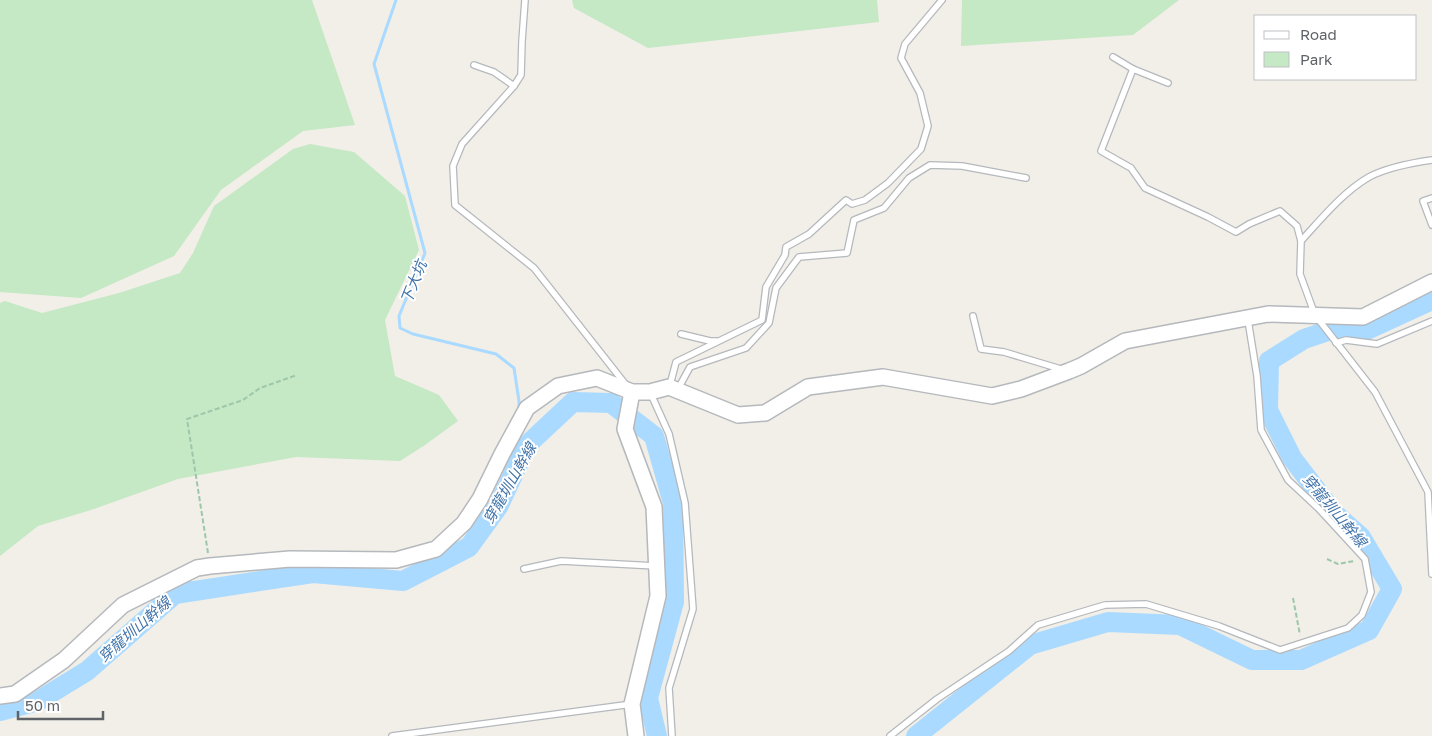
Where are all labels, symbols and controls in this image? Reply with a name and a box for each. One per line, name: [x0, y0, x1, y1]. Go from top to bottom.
legend: [1254, 15, 1417, 80]
text: Road: [1300, 25, 1337, 43]
text: Park: [1300, 50, 1333, 68]
water label: 下大坑: [396, 256, 431, 306]
water label: 穿龍圳山幹線: [479, 438, 540, 526]
water label: 穿龍圳山幹線: [1299, 470, 1372, 552]
water label: 穿龍圳山幹線: [94, 591, 175, 665]
scale bar: [18, 688, 102, 720]
text: 50 m: [25, 696, 60, 714]

